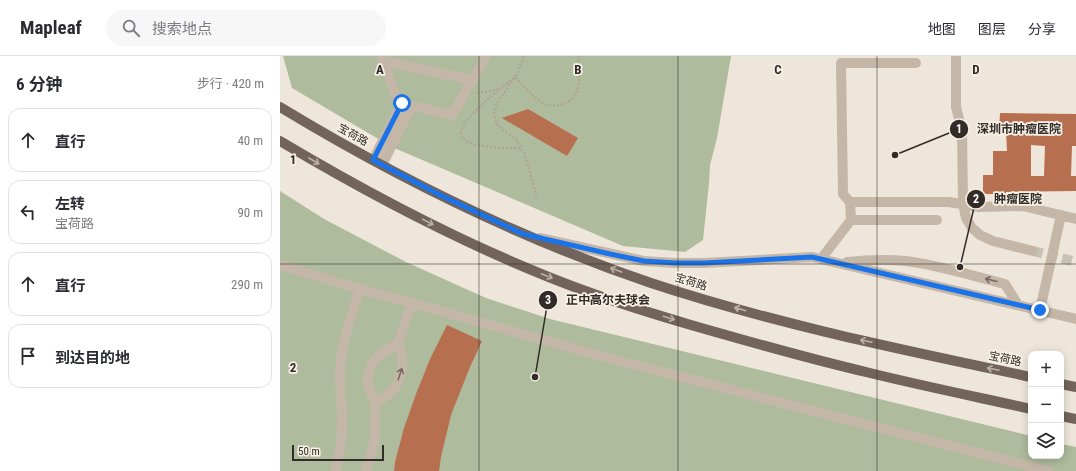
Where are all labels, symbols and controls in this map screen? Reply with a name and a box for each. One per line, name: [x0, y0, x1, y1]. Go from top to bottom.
search box: [106, 10, 386, 46]
text: Mapleaf: [20, 16, 82, 39]
icon: search: [120, 17, 142, 39]
text: 搜索地点: [152, 20, 212, 38]
text: 地图: [928, 21, 956, 37]
text: 图层: [978, 21, 1006, 37]
text: 分享: [1028, 21, 1056, 37]
text: A: [376, 62, 384, 77]
text: B: [574, 62, 582, 77]
text: C: [774, 62, 782, 77]
text: D: [972, 62, 980, 77]
text: 6 分钟: [16, 74, 63, 94]
text: 步行 · 420 m: [197, 76, 264, 91]
route start: [393, 94, 411, 112]
callout: 深圳市肿瘤医院: [949, 117, 1069, 141]
street label: 宝荷路: [335, 121, 371, 149]
text: 1: [956, 122, 962, 136]
text: 深圳市肿瘤医院: [977, 122, 1061, 136]
icon: ahead: [17, 129, 39, 151]
text: 直行: [55, 133, 85, 151]
text: 40 m: [237, 133, 263, 148]
text: 1: [290, 152, 296, 167]
one-way arrow: [308, 157, 320, 165]
callout: 肿瘤医院: [966, 187, 1050, 211]
text: 2: [973, 192, 979, 206]
text: 肿瘤医院: [994, 192, 1042, 206]
text: 左转: [55, 195, 85, 213]
icon: left: [17, 201, 39, 223]
text: 90 m: [237, 205, 263, 220]
text: 宝荷路: [55, 216, 94, 231]
one-way arrow: [422, 219, 434, 226]
one-way arrow: [610, 265, 622, 273]
street label: 宝荷路: [673, 271, 709, 293]
one-way arrow: [540, 272, 552, 280]
icon: ahead: [17, 273, 39, 295]
one-way arrow: [985, 276, 998, 284]
text: 直行: [55, 277, 85, 295]
text: 290 m: [231, 277, 263, 292]
callout: 正中高尔夫球会: [538, 288, 658, 312]
text: 3: [545, 293, 551, 307]
text: 正中高尔夫球会: [566, 293, 650, 307]
route end: [1031, 301, 1049, 319]
one-way arrow: [734, 305, 747, 312]
one-way arrow: [662, 315, 675, 322]
one-way arrow: [860, 337, 873, 345]
icon: arrive: [17, 345, 39, 367]
text: 到达目的地: [55, 349, 130, 367]
street label: 宝荷路: [988, 349, 1022, 369]
map controls: [1028, 351, 1064, 459]
button: +: [1028, 351, 1064, 387]
text: 2: [290, 360, 297, 375]
one-way arrow: [987, 365, 1000, 373]
one-way arrow: [397, 368, 404, 381]
button: −: [1028, 387, 1064, 423]
button: layers: [1028, 423, 1064, 459]
scale bar: [292, 443, 384, 462]
text: 50 m: [298, 445, 320, 458]

